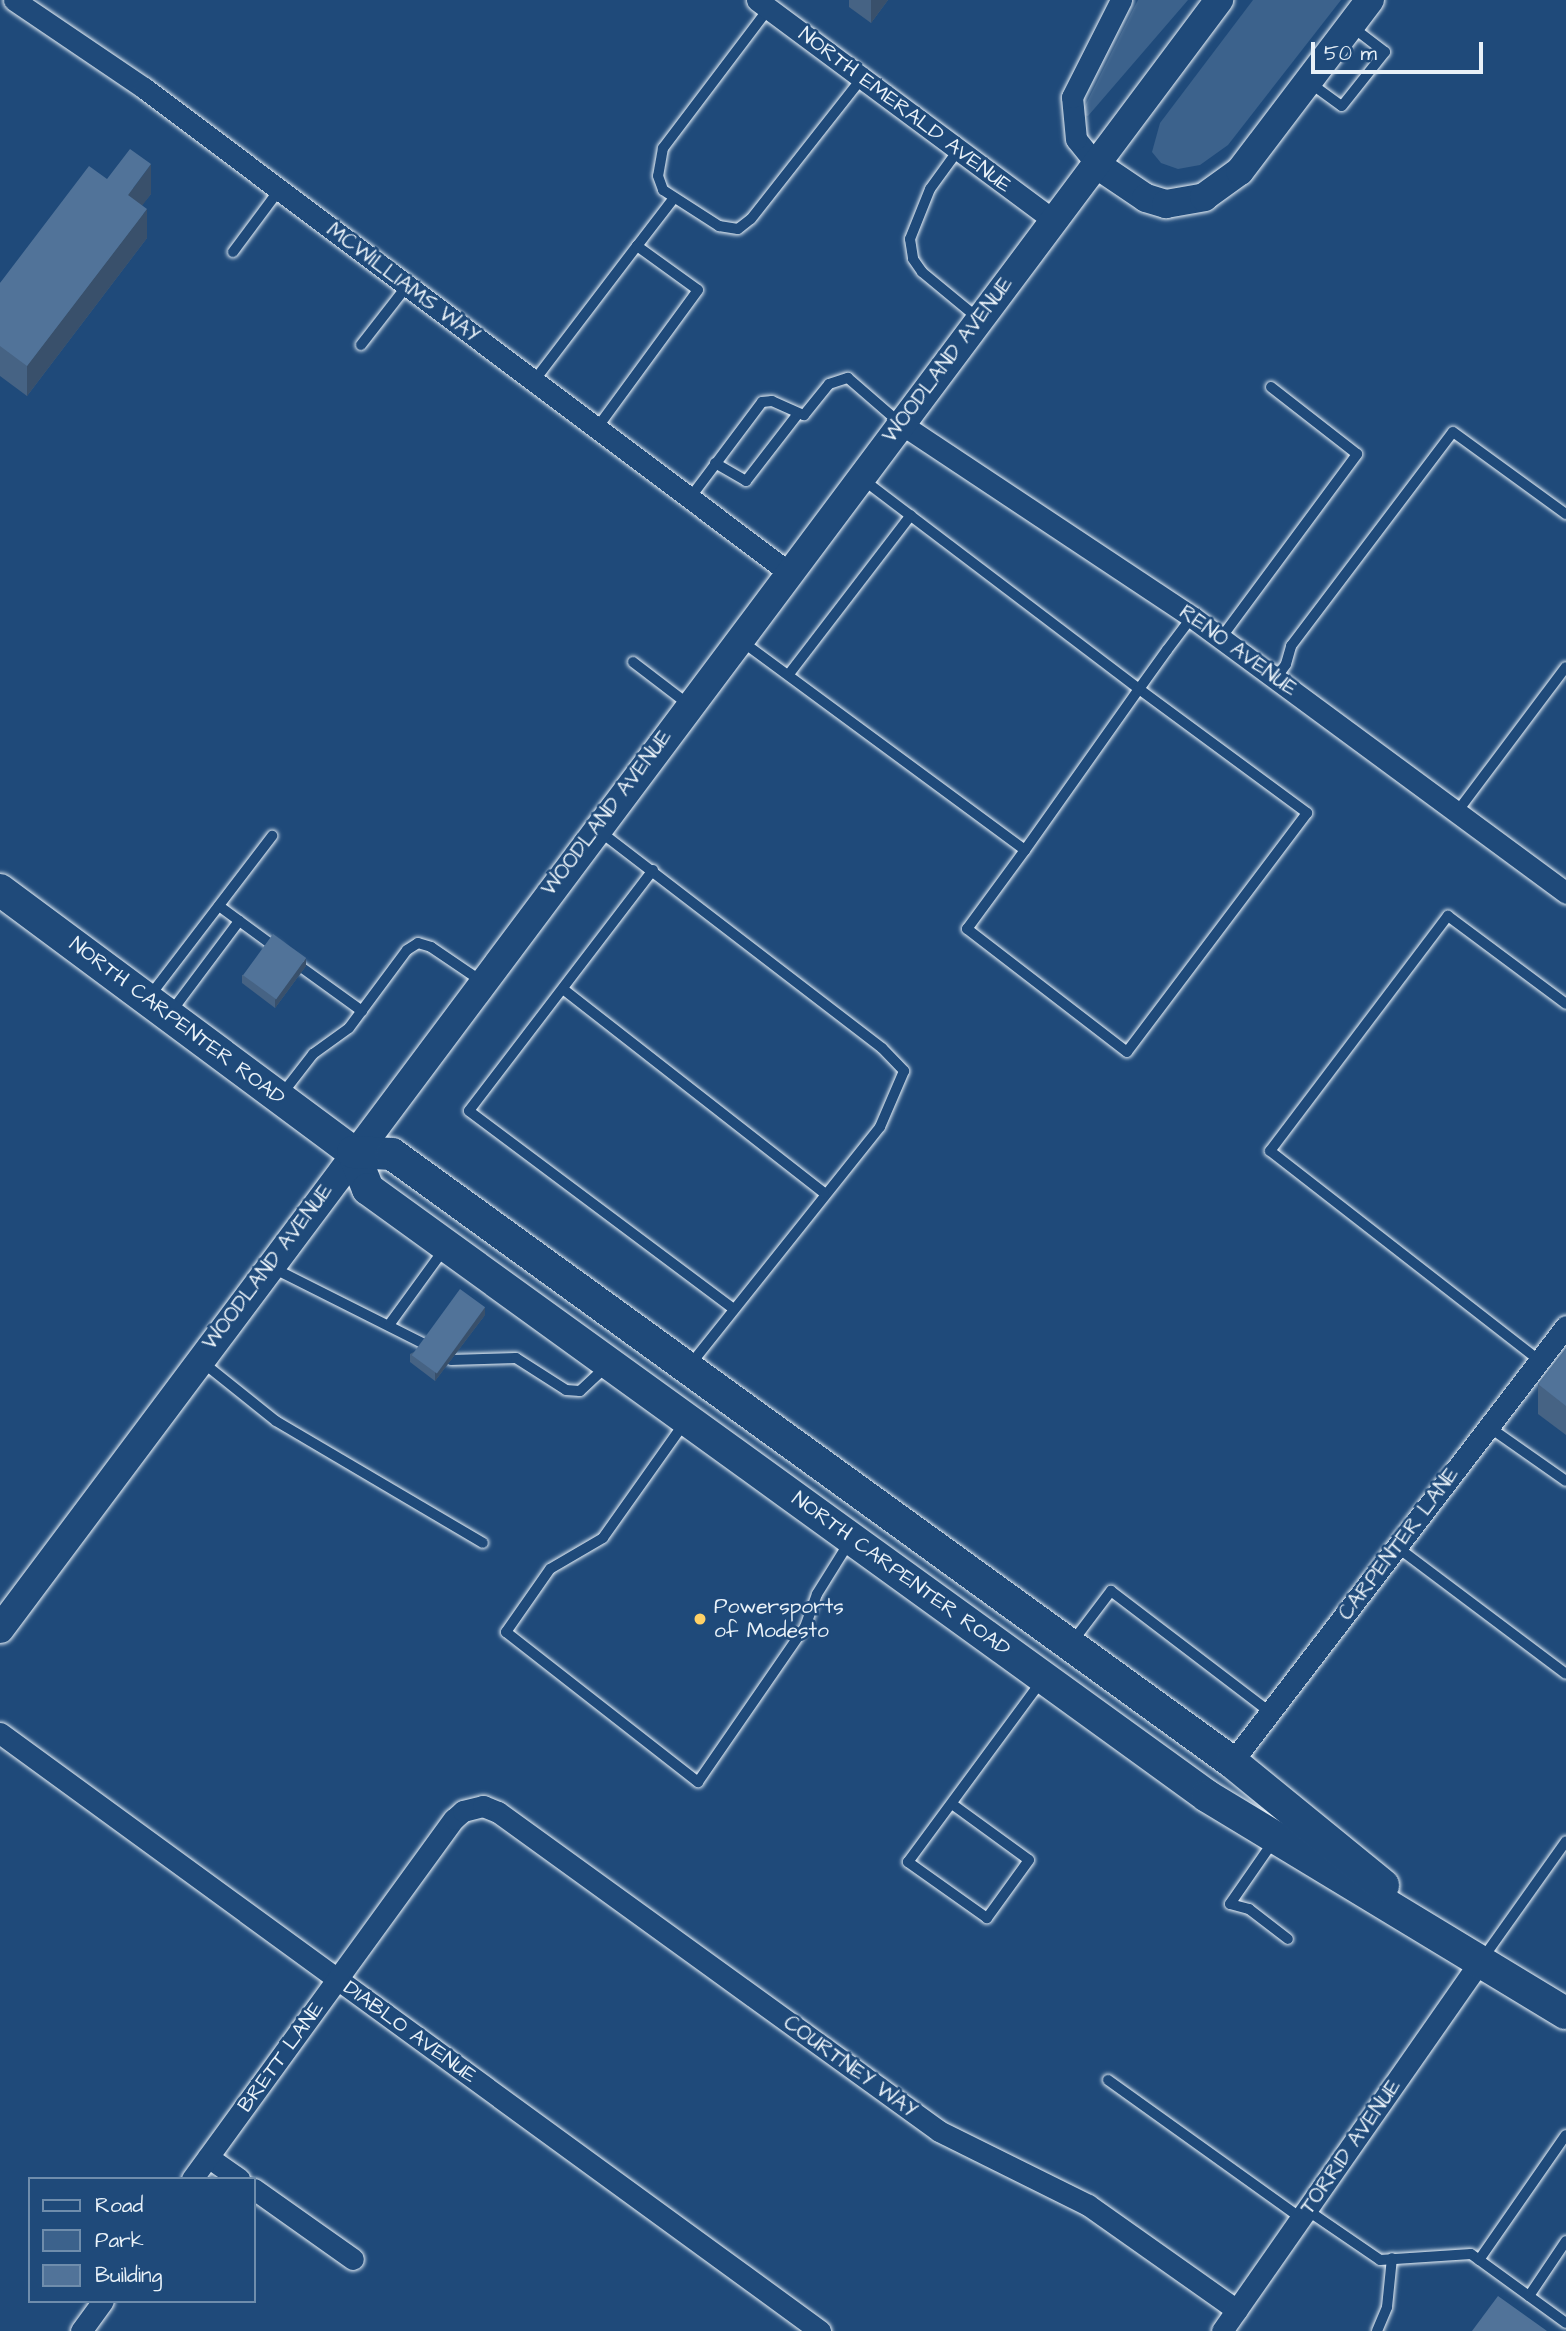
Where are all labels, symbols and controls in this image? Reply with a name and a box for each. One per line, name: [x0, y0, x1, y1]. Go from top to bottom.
street label: NORTH EMERALD AVENUE: [794, 22, 1016, 198]
scale bar: [1314, 28, 1486, 72]
text: 50 m: [1324, 39, 1377, 68]
street label: MCWILLIAMS WAY: [322, 217, 484, 349]
street label: WOODLAND AVENUE: [877, 272, 1019, 448]
street label: RENO AVENUE: [1174, 600, 1302, 702]
street label: WOODLAND AVENUE: [536, 725, 678, 901]
street label: NORTH CARPENTER ROAD: [64, 932, 290, 1110]
street label: WOODLAND AVENUE: [197, 1179, 339, 1355]
street label: CARPENTER LANE: [1333, 1463, 1465, 1625]
street label: NORTH CARPENTER ROAD: [787, 1486, 1015, 1662]
place label: Powersports of Modesto: [714, 1594, 844, 1644]
marker: Powersports of Modesto: [692, 1611, 708, 1627]
street label: DIABLO AVENUE: [338, 1975, 482, 2089]
street label: BRETT LANE: [232, 1997, 330, 2117]
street label: COURTNEY WAY: [779, 2010, 921, 2124]
street label: TORRID AVENUE: [1295, 2075, 1407, 2219]
legend: [28, 2177, 256, 2303]
text: Road: [95, 2191, 143, 2220]
text: Park: [95, 2226, 144, 2255]
text: Building: [95, 2261, 162, 2290]

